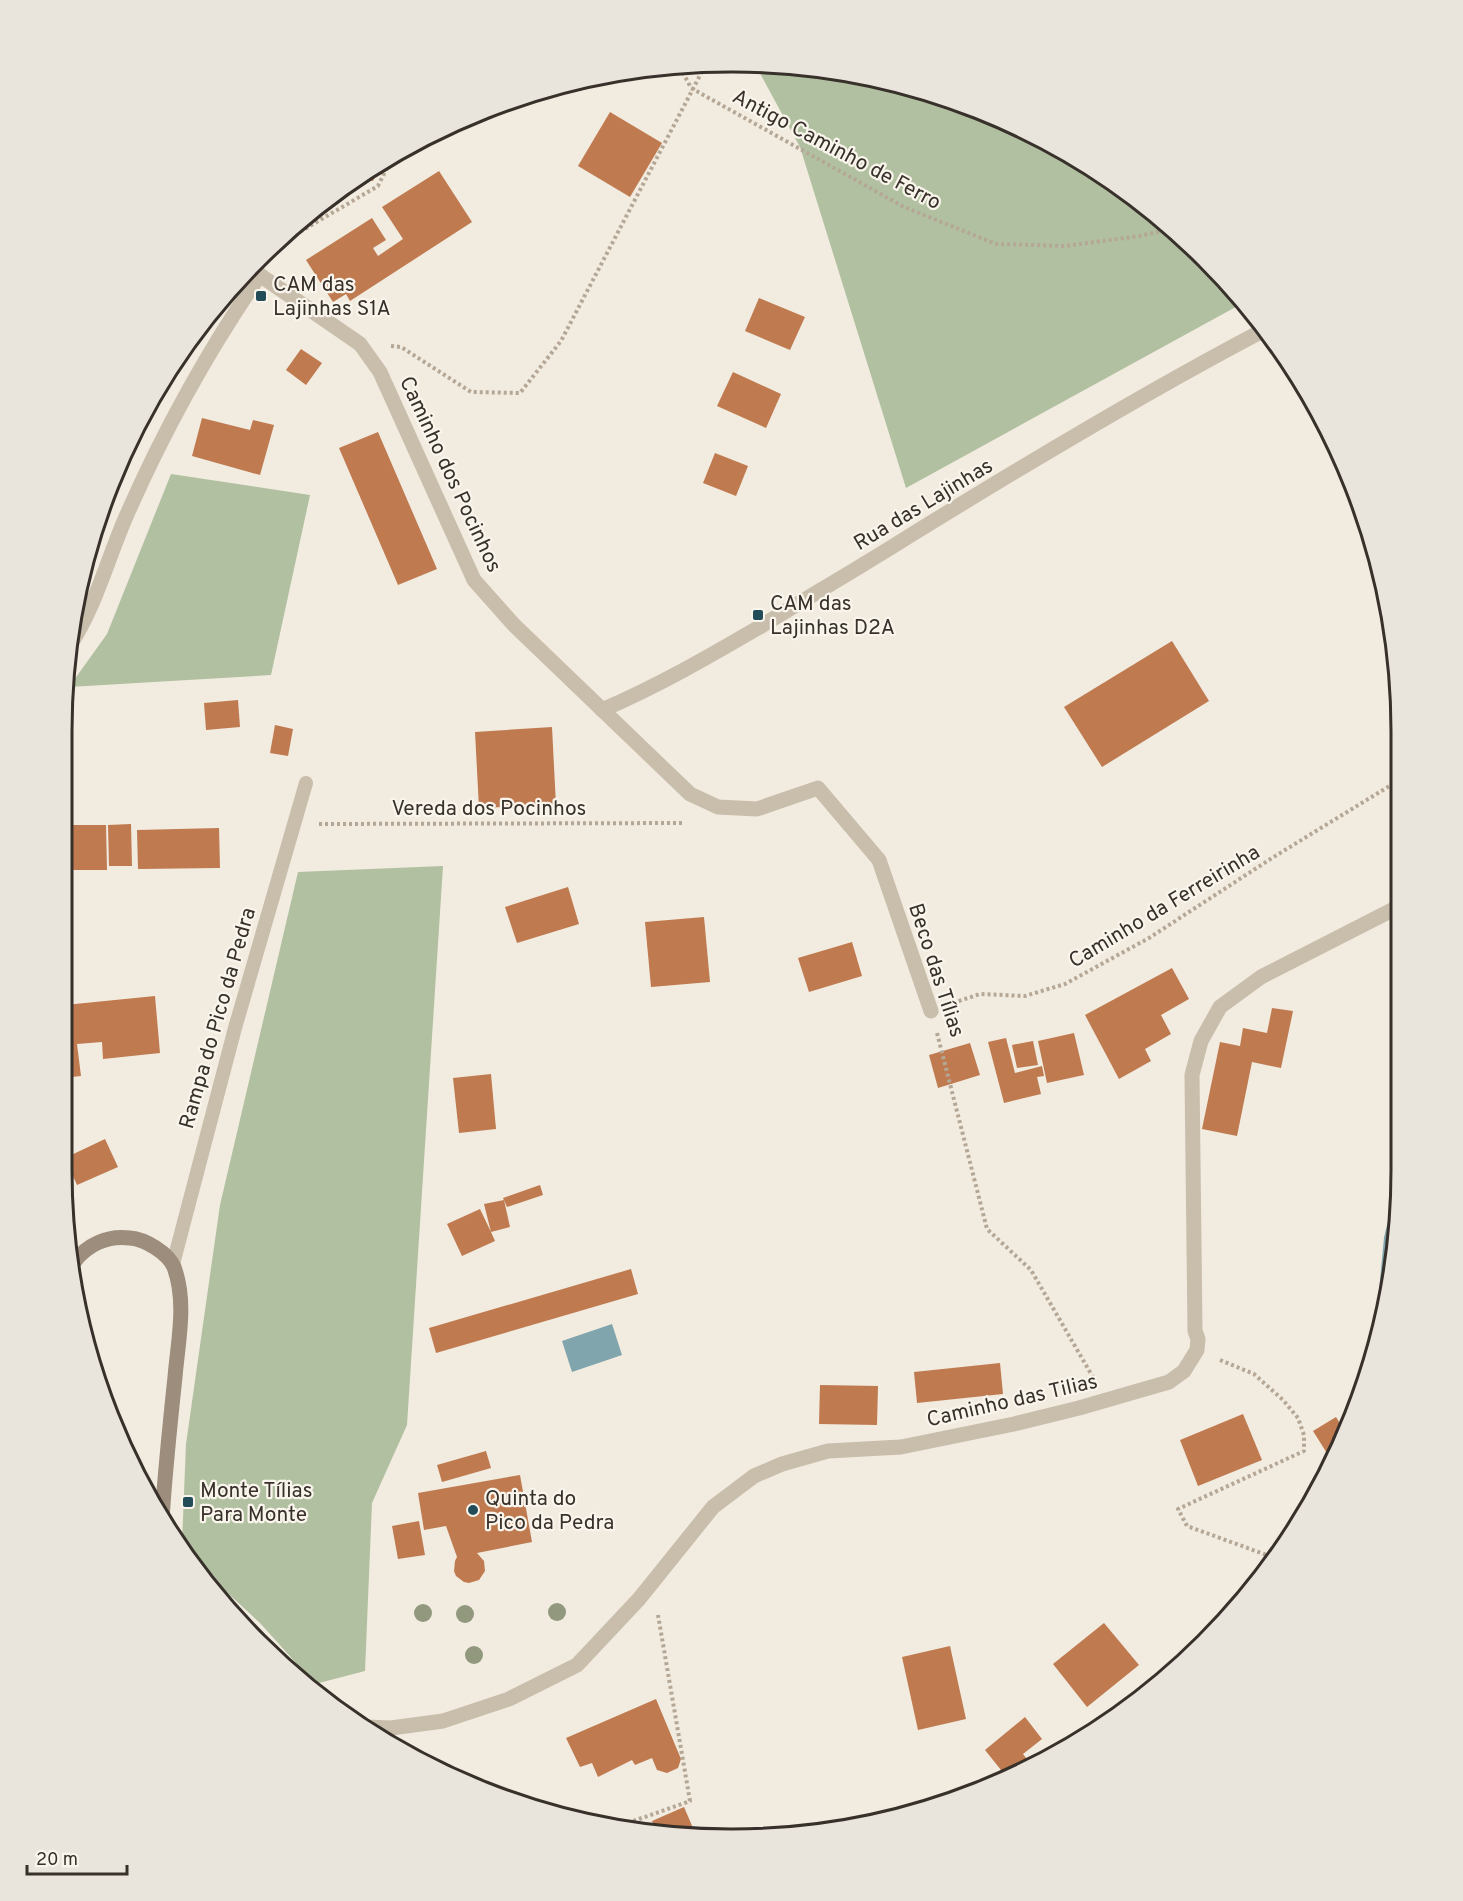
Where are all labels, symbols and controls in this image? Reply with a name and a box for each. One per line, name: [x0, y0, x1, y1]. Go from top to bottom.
street label: Antigo Caminho de Ferro: [727, 84, 945, 217]
place label: CAM das Lajinhas S1A: [273, 272, 391, 323]
marker: CAM das Lajinhas S1A: [254, 289, 268, 303]
street label: Caminho dos Pocinhos: [392, 372, 507, 577]
street label: Rua das Lajinhas: [849, 453, 998, 558]
place label: CAM das Lajinhas D2A: [770, 591, 895, 642]
marker: CAM das Lajinhas D2A: [751, 608, 765, 622]
street label: Vereda dos Pocinhos: [392, 796, 586, 823]
street label: Caminho da Ferreirinha: [1064, 839, 1265, 975]
street label: Beco das Tílias: [901, 900, 970, 1041]
street label: Rampa do Pico da Pedra: [174, 905, 263, 1132]
street label: Caminho das Tilias: [924, 1369, 1101, 1434]
place label: Monte Tílias Para Monte: [200, 1478, 312, 1529]
place label: Quinta do Pico da Pedra: [485, 1486, 614, 1537]
marker: Monte Tílias Para Monte: [181, 1495, 195, 1509]
marker: Quinta do Pico da Pedra: [466, 1503, 480, 1517]
scale bar: [27, 1838, 128, 1876]
text: 20 m: [36, 1849, 78, 1872]

